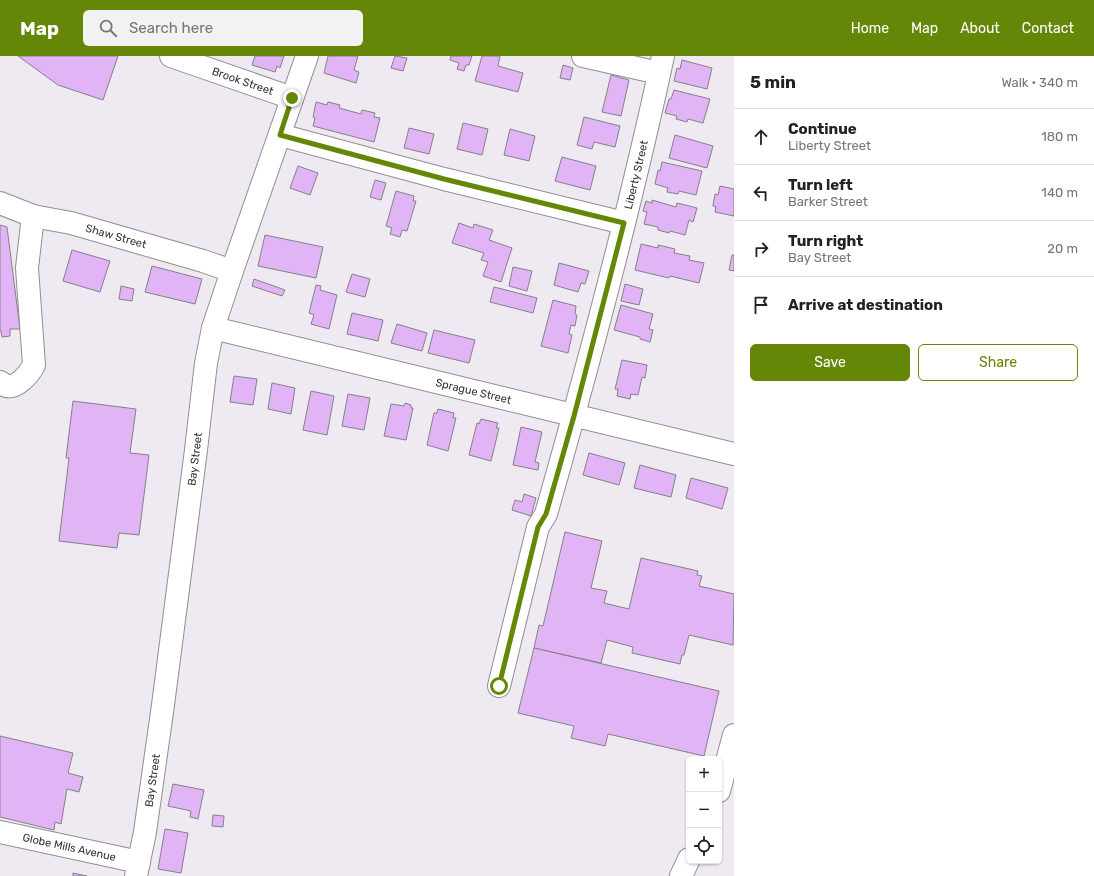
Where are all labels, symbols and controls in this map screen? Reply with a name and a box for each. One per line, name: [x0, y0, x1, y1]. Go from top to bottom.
search box: [83, 10, 363, 46]
text: Map: [20, 17, 59, 40]
icon: search: [97, 17, 119, 39]
text: Search here: [129, 19, 213, 37]
text: Home: [851, 20, 889, 37]
text: Map: [911, 20, 938, 37]
text: About: [960, 20, 1000, 37]
text: Contact: [1022, 20, 1074, 37]
street label: Brook Street: [210, 64, 276, 98]
text: 5 min: [750, 72, 796, 92]
text: Walk · 340 m: [1001, 75, 1078, 90]
route end: [283, 89, 301, 107]
text: Continue: [788, 120, 857, 138]
icon: ahead: [750, 126, 772, 148]
text: 180 m: [1041, 129, 1078, 144]
street label: Liberty Street: [621, 138, 651, 211]
text: Liberty Street: [788, 138, 871, 153]
text: Turn left: [788, 176, 853, 194]
icon: left: [750, 182, 772, 204]
text: 140 m: [1041, 185, 1078, 200]
text: Barker Street: [788, 194, 868, 209]
street label: Shaw Street: [84, 221, 149, 251]
text: Turn right: [788, 232, 863, 250]
icon: right: [750, 238, 772, 260]
text: 20 m: [1047, 241, 1078, 256]
text: Bay Street: [788, 250, 851, 265]
icon: arrive: [750, 294, 772, 316]
text: Arrive at destination: [788, 296, 943, 314]
button: Save: [750, 344, 910, 381]
button: Share: [918, 344, 1078, 381]
street label: Sprague Street: [434, 376, 513, 407]
street label: Bay Street: [185, 431, 205, 487]
route start: [490, 677, 508, 695]
street label: Bay Street: [142, 752, 163, 808]
map controls: [686, 756, 722, 864]
button: +: [686, 756, 722, 792]
button: −: [686, 792, 722, 828]
button: locate: [686, 828, 722, 864]
street label: Globe Mills Avenue: [21, 831, 117, 863]

